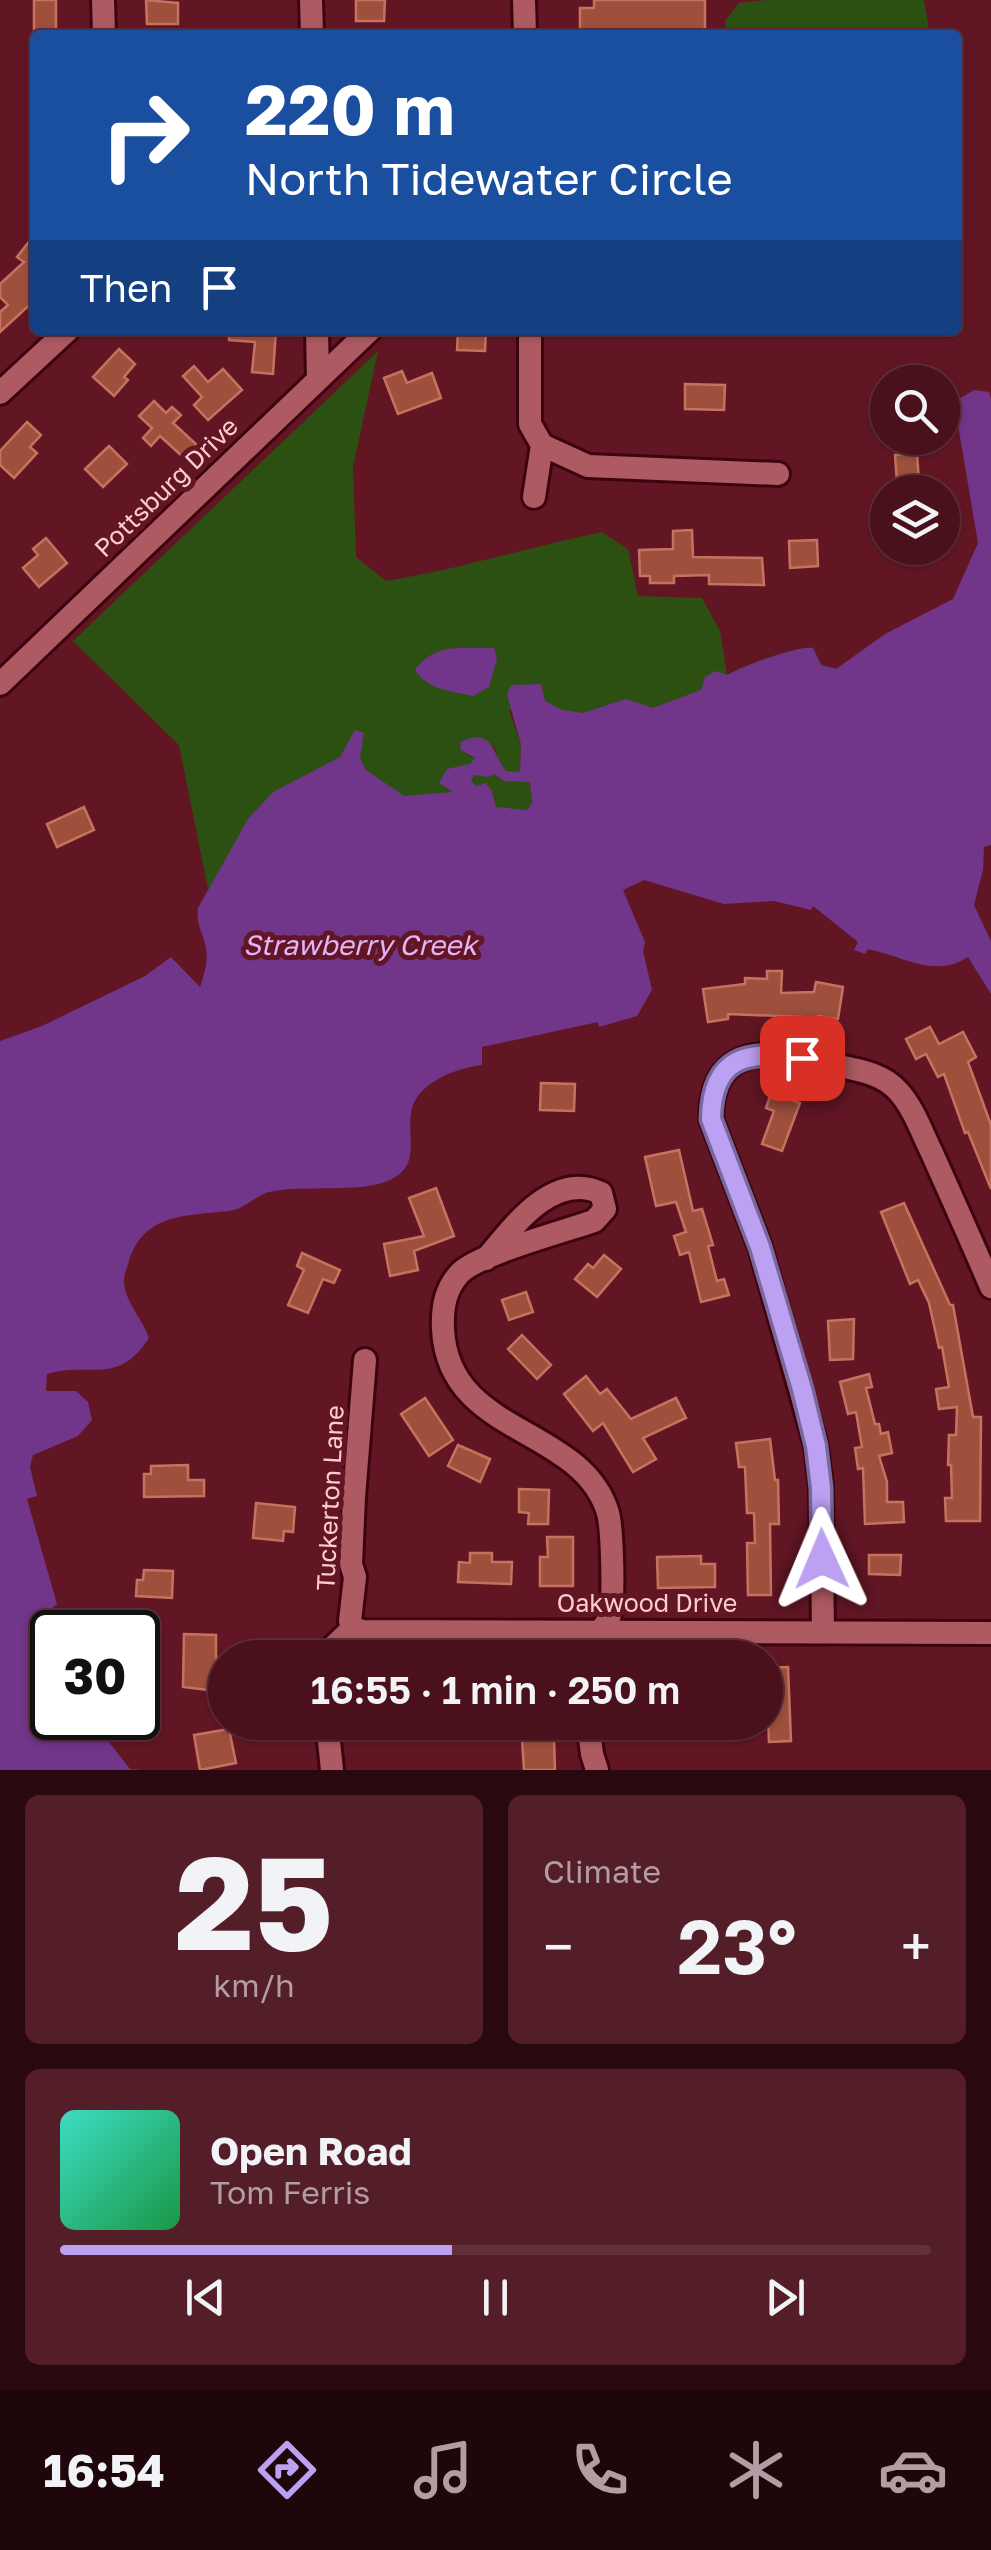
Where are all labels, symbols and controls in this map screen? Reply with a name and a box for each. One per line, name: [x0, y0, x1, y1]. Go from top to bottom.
text: 220 m: [245, 66, 455, 150]
icon: right: [80, 70, 210, 200]
text: North Tidewater Circle: [245, 151, 733, 205]
icon: arrive: [192, 260, 247, 315]
text: Then: [80, 265, 172, 310]
map controls: [870, 365, 960, 565]
button: search: [870, 365, 960, 455]
street label: Pottsburg Drive: [87, 410, 244, 563]
button: layers: [870, 475, 960, 565]
water label: Strawberry Creek: [243, 928, 480, 961]
pin: [760, 1016, 845, 1101]
icon: arrive: [775, 1031, 830, 1086]
street label: Tuckerton Lane: [309, 1405, 350, 1591]
position arrow: [770, 1507, 874, 1611]
street label: Oakwood Drive: [557, 1587, 737, 1618]
speed limit sign: 30: [30, 1610, 160, 1740]
text: 16:55 · 1 min · 250 m: [311, 1667, 680, 1712]
text: 25: [175, 1823, 333, 1979]
text: Climate: [543, 1852, 661, 1890]
text: 23°: [677, 1900, 797, 1991]
text: −: [543, 1913, 573, 1979]
text: +: [901, 1913, 931, 1979]
text: km/h: [213, 1966, 295, 2004]
text: Open Road: [210, 2128, 412, 2173]
text: Tom Ferris: [210, 2173, 370, 2211]
icon: previous: [178, 2270, 233, 2325]
icon: pause: [468, 2270, 523, 2325]
icon: next: [758, 2270, 813, 2325]
icon: directions: [252, 2435, 322, 2505]
icon: music: [408, 2435, 478, 2505]
icon: phone: [565, 2435, 635, 2505]
icon: climate: [721, 2435, 791, 2505]
icon: car: [878, 2435, 948, 2505]
text: 16:54: [43, 2443, 165, 2497]

